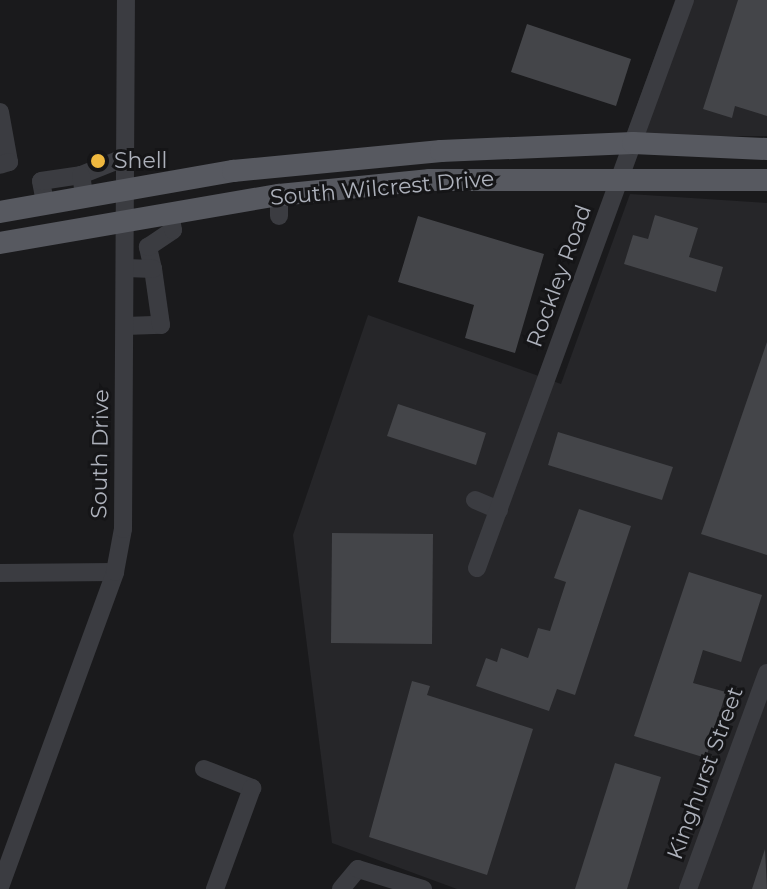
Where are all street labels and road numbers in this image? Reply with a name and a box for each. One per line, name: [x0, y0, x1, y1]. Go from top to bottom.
street label: South Wilcrest Drive: [269, 165, 495, 211]
street label: Rockley Road: [521, 201, 597, 351]
street label: South Drive: [86, 389, 114, 519]
street label: Kinghurst Street: [661, 683, 749, 863]

